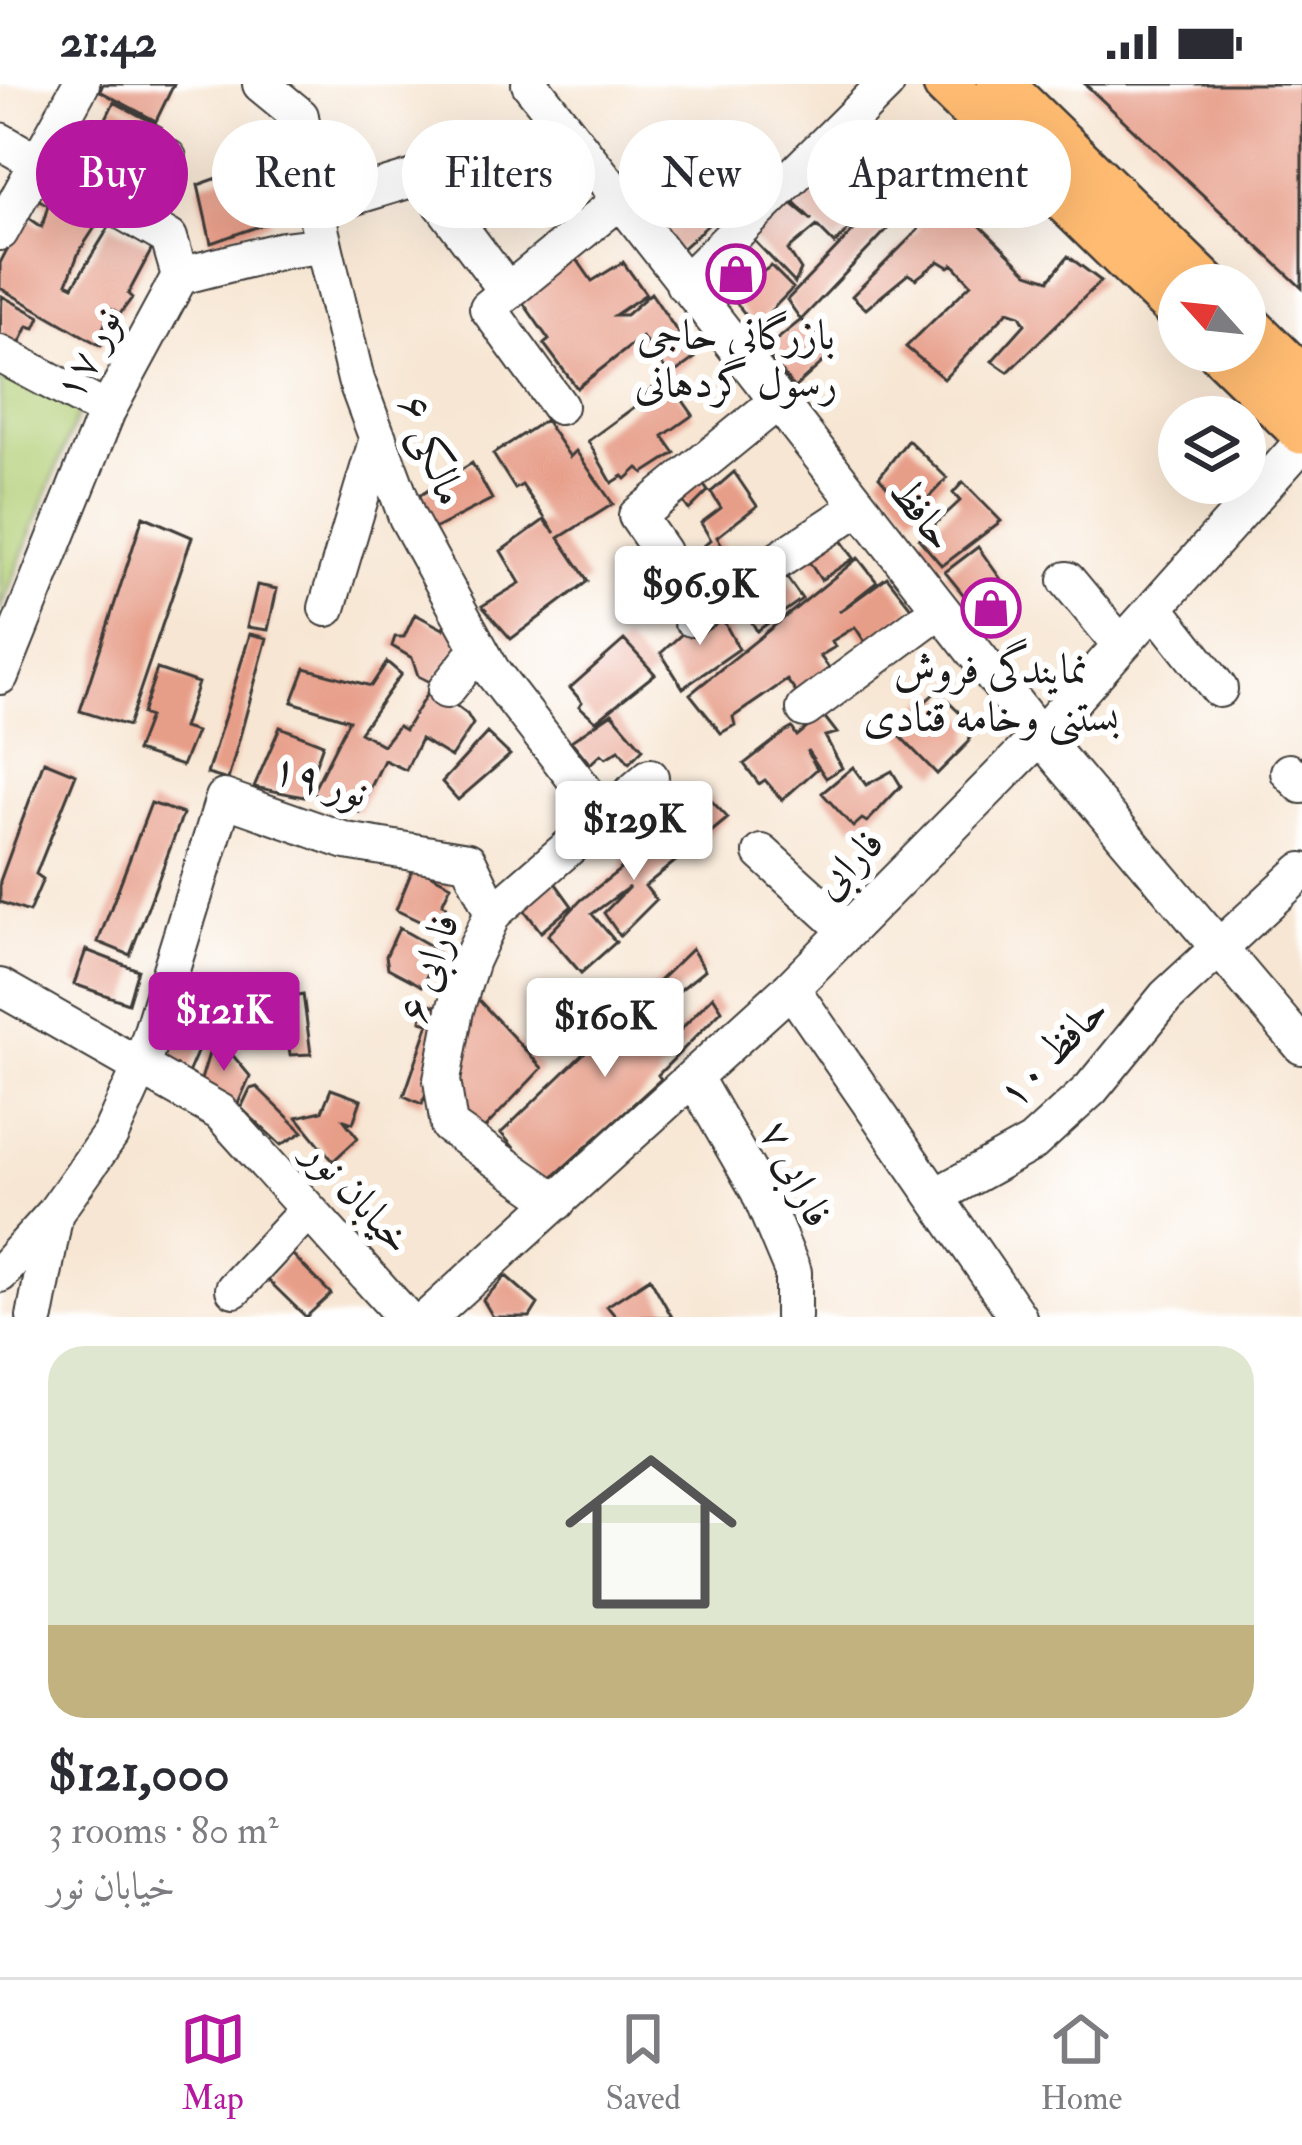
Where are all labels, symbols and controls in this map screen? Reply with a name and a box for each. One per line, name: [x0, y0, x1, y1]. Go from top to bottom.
text: 21:42: [60, 14, 157, 70]
chip: Buy: [36, 120, 188, 228]
chip: Rent: [212, 120, 378, 228]
chip: Filters: [402, 120, 595, 228]
chip: New: [619, 120, 783, 228]
chip: Apartment: [807, 120, 1071, 228]
shop icon: بازرگانی حاجی رسول گردهانی: [705, 243, 767, 305]
north arrow: [1158, 264, 1266, 372]
map controls: [1158, 264, 1266, 504]
street label: نور ۱۷: [43, 299, 133, 409]
place label: بازرگانی حاجی رسول گردهانی: [634, 310, 838, 410]
street label: مالکی ۶: [386, 387, 477, 513]
button: layers: [1158, 396, 1266, 504]
street label: حافظ: [877, 467, 967, 561]
pin: $96.9K: [602, 546, 798, 648]
text: $96.9K: [642, 560, 758, 609]
shop icon: نمایندگی فروش بستنی وخامه قنادی: [960, 577, 1022, 639]
place label: نمایندگی فروش بستنی وخامه قنادی: [863, 638, 1119, 746]
street label: نور ۱۹: [266, 742, 374, 820]
pin: $129K: [550, 781, 718, 883]
text: $129K: [582, 795, 686, 844]
street label: فارابی: [803, 818, 897, 912]
street label: فارابی ۶: [386, 907, 474, 1030]
pin: $121K: [140, 972, 308, 1074]
pin: $160K: [521, 978, 689, 1080]
street label: حافظ ۱۰: [987, 985, 1119, 1119]
text: $121K: [176, 986, 272, 1035]
text: $160K: [554, 992, 656, 1041]
street label: فارابی ۷: [746, 1112, 844, 1237]
street label: خیابان نور: [290, 1126, 423, 1265]
icon: home: [543, 1424, 759, 1640]
text: $121,000: [48, 1742, 230, 1806]
text: 3 rooms · 80 m²: [48, 1806, 279, 1855]
text: خیابان نور: [48, 1862, 175, 1911]
tab: Map: [180, 2006, 246, 2119]
tab: Saved: [605, 2006, 681, 2119]
tab: Home: [1040, 2006, 1122, 2119]

